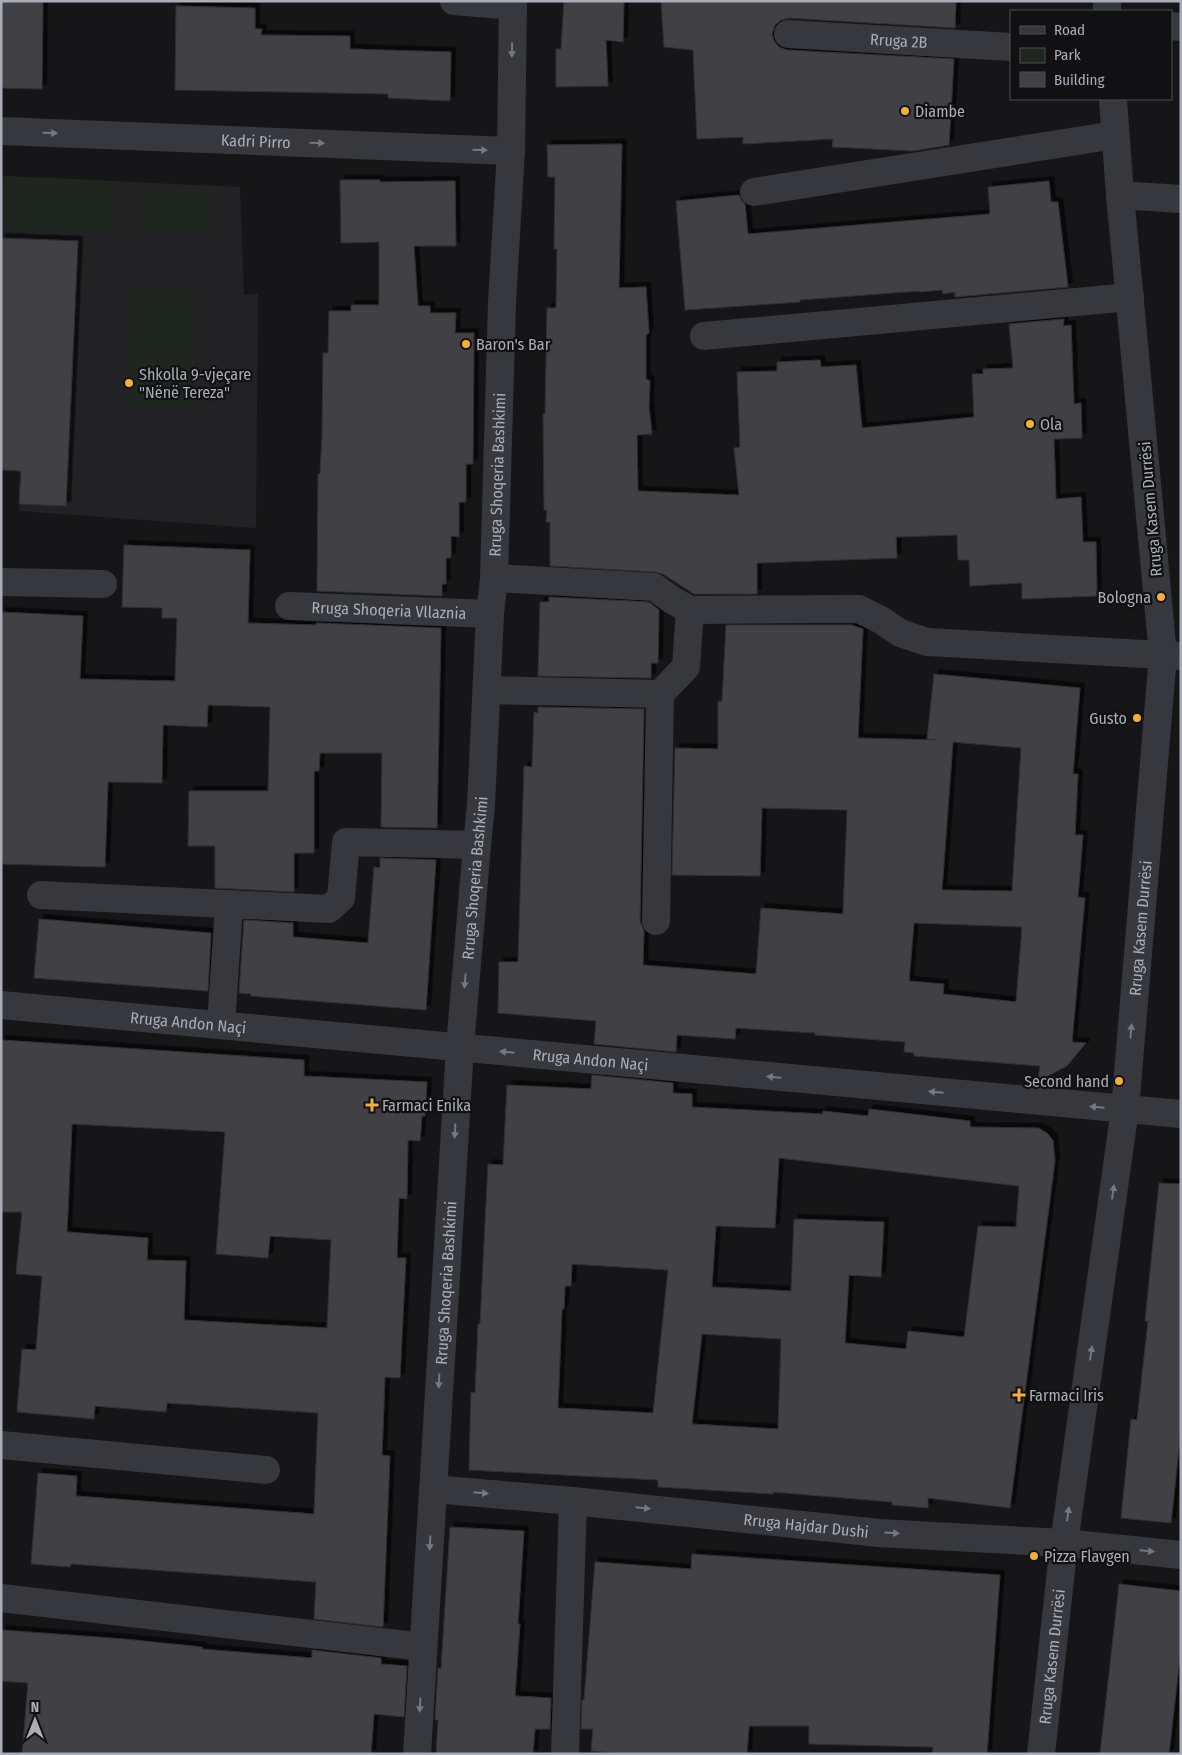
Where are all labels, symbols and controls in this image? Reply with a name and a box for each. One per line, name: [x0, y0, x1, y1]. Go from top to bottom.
legend: [1010, 10, 1172, 100]
text: Road: [1054, 21, 1085, 39]
street label: Rruga 2B: [870, 30, 928, 52]
one-way arrow: [508, 42, 516, 58]
text: Park: [1054, 46, 1081, 64]
text: Building: [1054, 71, 1105, 89]
place label: Diambe: [915, 102, 965, 121]
marker: Diambe: [899, 105, 911, 117]
one-way arrow: [42, 129, 58, 137]
street label: Kadri Pirro: [221, 131, 291, 152]
one-way arrow: [309, 140, 325, 148]
one-way arrow: [472, 146, 488, 154]
place label: Baron's Bar: [476, 335, 551, 354]
marker: Baron's Bar: [460, 338, 472, 350]
place label: Shkolla 9-vjeçare "Nënë Tereza": [139, 365, 251, 402]
marker: Shkolla 9-vjeçare "Nënë Tereza": [123, 377, 135, 389]
street label: Rruga Shoqeria Bashkimi: [486, 393, 509, 557]
place label: Ola: [1040, 415, 1062, 434]
marker: Ola: [1024, 418, 1036, 430]
street label: Rruga Kasem Durrësi: [1135, 441, 1166, 577]
place label: Bologna: [1097, 588, 1151, 607]
marker: Bologna: [1155, 591, 1167, 603]
street label: Rruga Shoqeria Vllaznia: [311, 598, 467, 623]
place label: Gusto: [1089, 709, 1127, 728]
marker: Gusto: [1131, 712, 1143, 724]
street label: Rruga Shoqeria Bashkimi: [458, 796, 491, 960]
street label: Rruga Kasem Durrësi: [1126, 860, 1156, 997]
one-way arrow: [461, 973, 469, 989]
street label: Rruga Andon Naçi: [129, 1008, 247, 1038]
one-way arrow: [1128, 1022, 1136, 1038]
street label: Rruga Andon Naçi: [532, 1045, 649, 1075]
one-way arrow: [499, 1048, 515, 1056]
one-way arrow: [765, 1072, 781, 1080]
place label: Second hand: [1024, 1072, 1109, 1091]
marker: Second hand: [1113, 1075, 1125, 1087]
one-way arrow: [927, 1087, 943, 1095]
place label: Farmaci Enika: [382, 1096, 471, 1115]
marker: Farmaci Enika: [366, 1099, 378, 1111]
one-way arrow: [1089, 1102, 1105, 1110]
one-way arrow: [450, 1123, 458, 1139]
one-way arrow: [1109, 1184, 1117, 1200]
street label: Rruga Shoqeria Bashkimi: [432, 1201, 461, 1365]
one-way arrow: [1087, 1345, 1095, 1361]
one-way arrow: [435, 1373, 443, 1389]
place label: Farmaci Iris: [1029, 1386, 1104, 1405]
marker: Farmaci Iris: [1013, 1389, 1025, 1401]
one-way arrow: [474, 1490, 490, 1498]
one-way arrow: [636, 1504, 652, 1512]
one-way arrow: [1064, 1506, 1072, 1522]
street label: Rruga Hajdar Dushi: [743, 1510, 870, 1542]
one-way arrow: [884, 1530, 900, 1538]
one-way arrow: [425, 1535, 433, 1551]
place label: Pizza Flavgen: [1044, 1547, 1130, 1566]
one-way arrow: [1140, 1548, 1156, 1556]
marker: Pizza Flavgen: [1028, 1550, 1040, 1562]
street label: Rruga Kasem Durrësi: [1035, 1588, 1069, 1725]
north arrow: [10, 1695, 60, 1745]
one-way arrow: [415, 1697, 423, 1713]
text: N: [31, 1699, 39, 1716]

